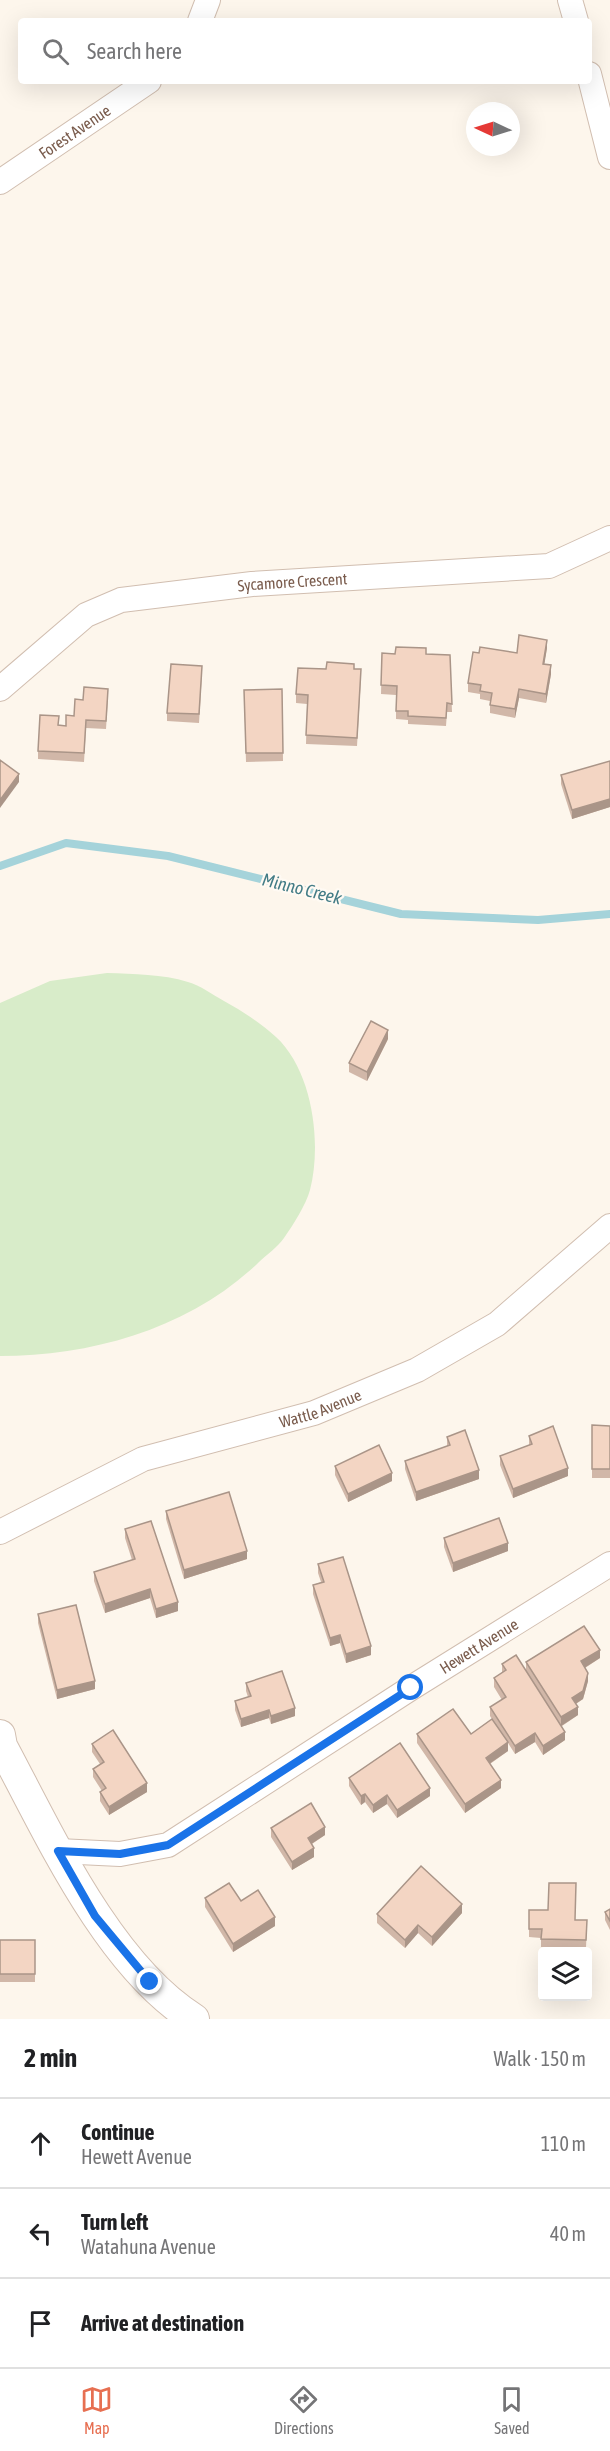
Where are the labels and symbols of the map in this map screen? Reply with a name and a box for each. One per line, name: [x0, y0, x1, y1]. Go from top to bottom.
street label: Forest Avenue: [35, 101, 114, 162]
north arrow: [466, 102, 520, 156]
street label: Sycamore Crescent: [236, 569, 348, 595]
water label: Minno Creek: [260, 868, 345, 909]
street label: Wattle Avenue: [277, 1385, 364, 1431]
street label: Hewett Avenue: [436, 1615, 521, 1677]
route start: [397, 1674, 423, 1700]
route end: [136, 1968, 162, 1994]

